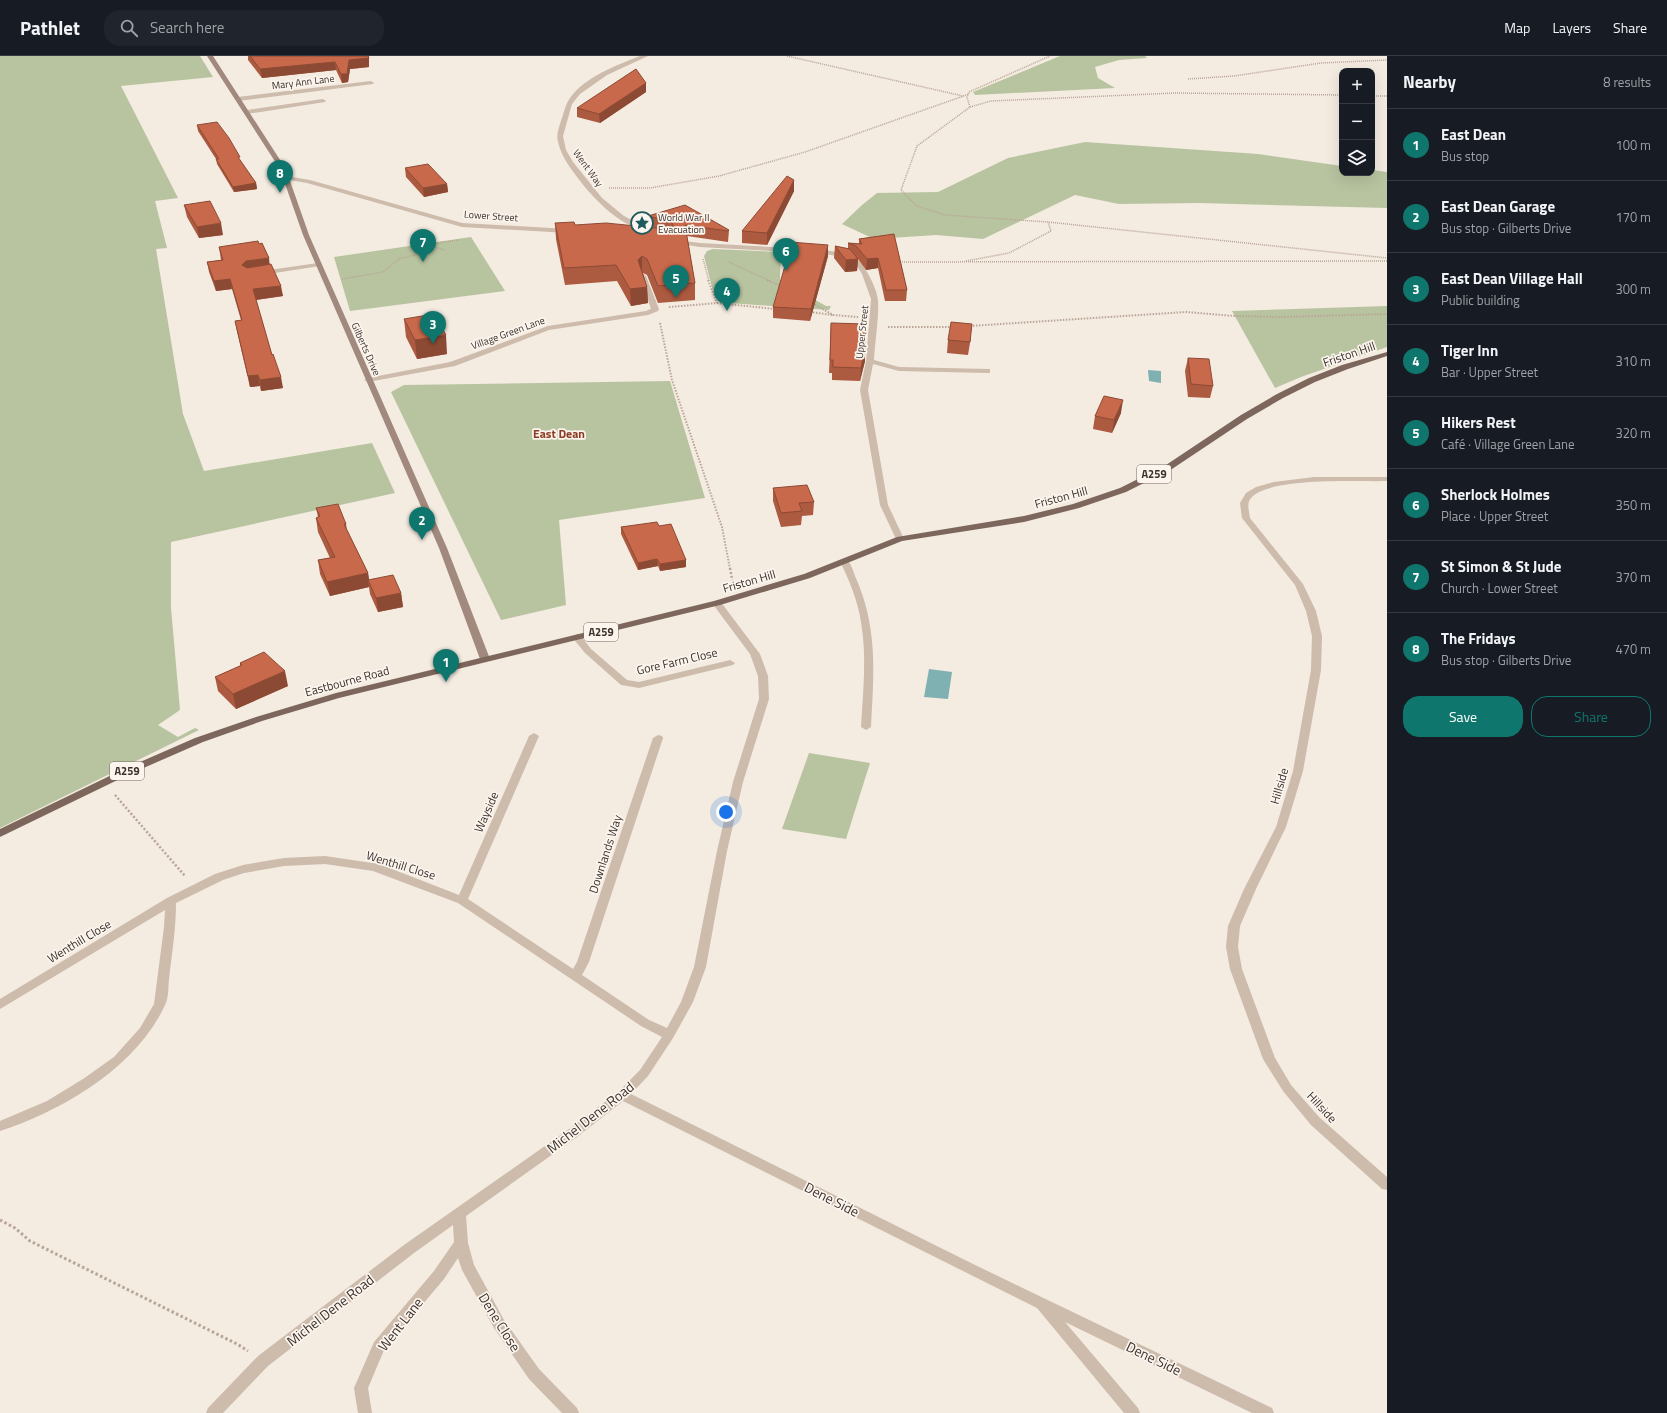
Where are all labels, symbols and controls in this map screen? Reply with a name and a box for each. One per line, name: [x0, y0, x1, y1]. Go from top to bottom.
search box: [104, 10, 384, 46]
text: Pathlet: [20, 13, 80, 42]
text: Search here: [150, 16, 224, 39]
icon: search: [118, 17, 140, 39]
text: Map: [1504, 17, 1530, 38]
text: Layers: [1552, 17, 1591, 38]
text: Share: [1613, 17, 1647, 38]
map controls: [1339, 68, 1375, 176]
button: +: [1339, 68, 1375, 104]
text: Nearby: [1403, 69, 1456, 95]
street label: Mary Ann Lane: [271, 71, 335, 93]
text: 8 results: [1603, 72, 1651, 92]
button: −: [1339, 104, 1375, 140]
text: East Dean: [1441, 123, 1506, 146]
text: 1: [1412, 135, 1420, 155]
text: 100 m: [1615, 135, 1651, 155]
button: layers: [1339, 140, 1375, 176]
street label: Went Way: [569, 146, 607, 190]
text: Bus stop: [1441, 146, 1489, 166]
pin: 8: [267, 160, 293, 193]
text: East Dean Garage: [1441, 195, 1555, 218]
street label: Lower Street: [464, 207, 519, 225]
text: 2: [1412, 207, 1420, 227]
text: 170 m: [1615, 207, 1651, 227]
place icon: World War II Evacuation: [629, 210, 655, 236]
place label: World War II Evacuation: [658, 210, 710, 237]
text: Bus stop · Gilberts Drive: [1441, 218, 1571, 238]
pin: 7: [410, 229, 436, 262]
pin: 6: [773, 238, 799, 271]
pin: 5: [663, 265, 689, 298]
text: East Dean Village Hall: [1441, 267, 1583, 290]
pin: 4: [714, 278, 740, 311]
text: 3: [1412, 279, 1420, 299]
text: 300 m: [1615, 279, 1651, 299]
text: Public building: [1441, 290, 1520, 310]
street label: Upper Street: [852, 304, 872, 359]
pin: 3: [420, 311, 446, 344]
street label: Village Green Lane: [469, 313, 547, 353]
street label: Gilberts Drive: [348, 320, 384, 378]
street label: Friston Hill: [1320, 336, 1378, 372]
text: Tiger Inn: [1441, 339, 1498, 362]
text: 4: [1412, 351, 1420, 371]
text: 310 m: [1615, 351, 1651, 371]
text: Bar · Upper Street: [1441, 362, 1538, 382]
text: Hikers Rest: [1441, 411, 1516, 434]
text: 5: [1412, 423, 1420, 443]
text: 320 m: [1615, 423, 1651, 443]
district label: East Dean: [533, 424, 585, 443]
text: Café · Village Green Lane: [1441, 434, 1575, 454]
road number: A259: [1137, 465, 1171, 483]
street label: Friston Hill: [1032, 481, 1090, 513]
text: Sherlock Holmes: [1441, 483, 1550, 506]
text: 6: [1412, 495, 1420, 515]
text: 350 m: [1615, 495, 1651, 515]
text: Place · Upper Street: [1441, 506, 1548, 526]
pin: 2: [409, 507, 435, 540]
text: St Simon & St Jude: [1441, 555, 1561, 578]
street label: Friston Hill: [720, 564, 778, 598]
text: 7: [1412, 567, 1420, 587]
text: 370 m: [1615, 567, 1651, 587]
text: Church · Lower Street: [1441, 578, 1558, 598]
road number: A259: [584, 623, 618, 641]
text: The Fridays: [1441, 627, 1516, 650]
text: 8: [1412, 639, 1420, 659]
text: 470 m: [1615, 639, 1651, 659]
street label: Gore Farm Close: [635, 642, 719, 680]
pin: 1: [433, 649, 459, 682]
text: Bus stop · Gilberts Drive: [1441, 650, 1571, 670]
street label: Eastbourne Road: [303, 661, 391, 701]
button: Save: [1403, 696, 1523, 737]
button: Share: [1531, 696, 1651, 737]
road number: A259: [110, 762, 144, 780]
street label: Hillside: [1265, 766, 1293, 806]
street label: Wayside: [469, 789, 503, 835]
your location: [716, 802, 736, 822]
street label: Downlands Way: [583, 812, 627, 896]
street label: Wenthill Close: [364, 845, 438, 885]
street label: Wenthill Close: [43, 914, 115, 968]
street label: Michel Dene Road: [542, 1076, 638, 1158]
street label: Hillside: [1302, 1087, 1342, 1127]
street label: Dene Side: [801, 1176, 863, 1222]
street label: Michel Dene Road: [282, 1269, 378, 1351]
street label: Dene Close: [474, 1289, 526, 1355]
street label: Went Lane: [372, 1293, 428, 1355]
street label: Dene Side: [1123, 1336, 1185, 1380]

